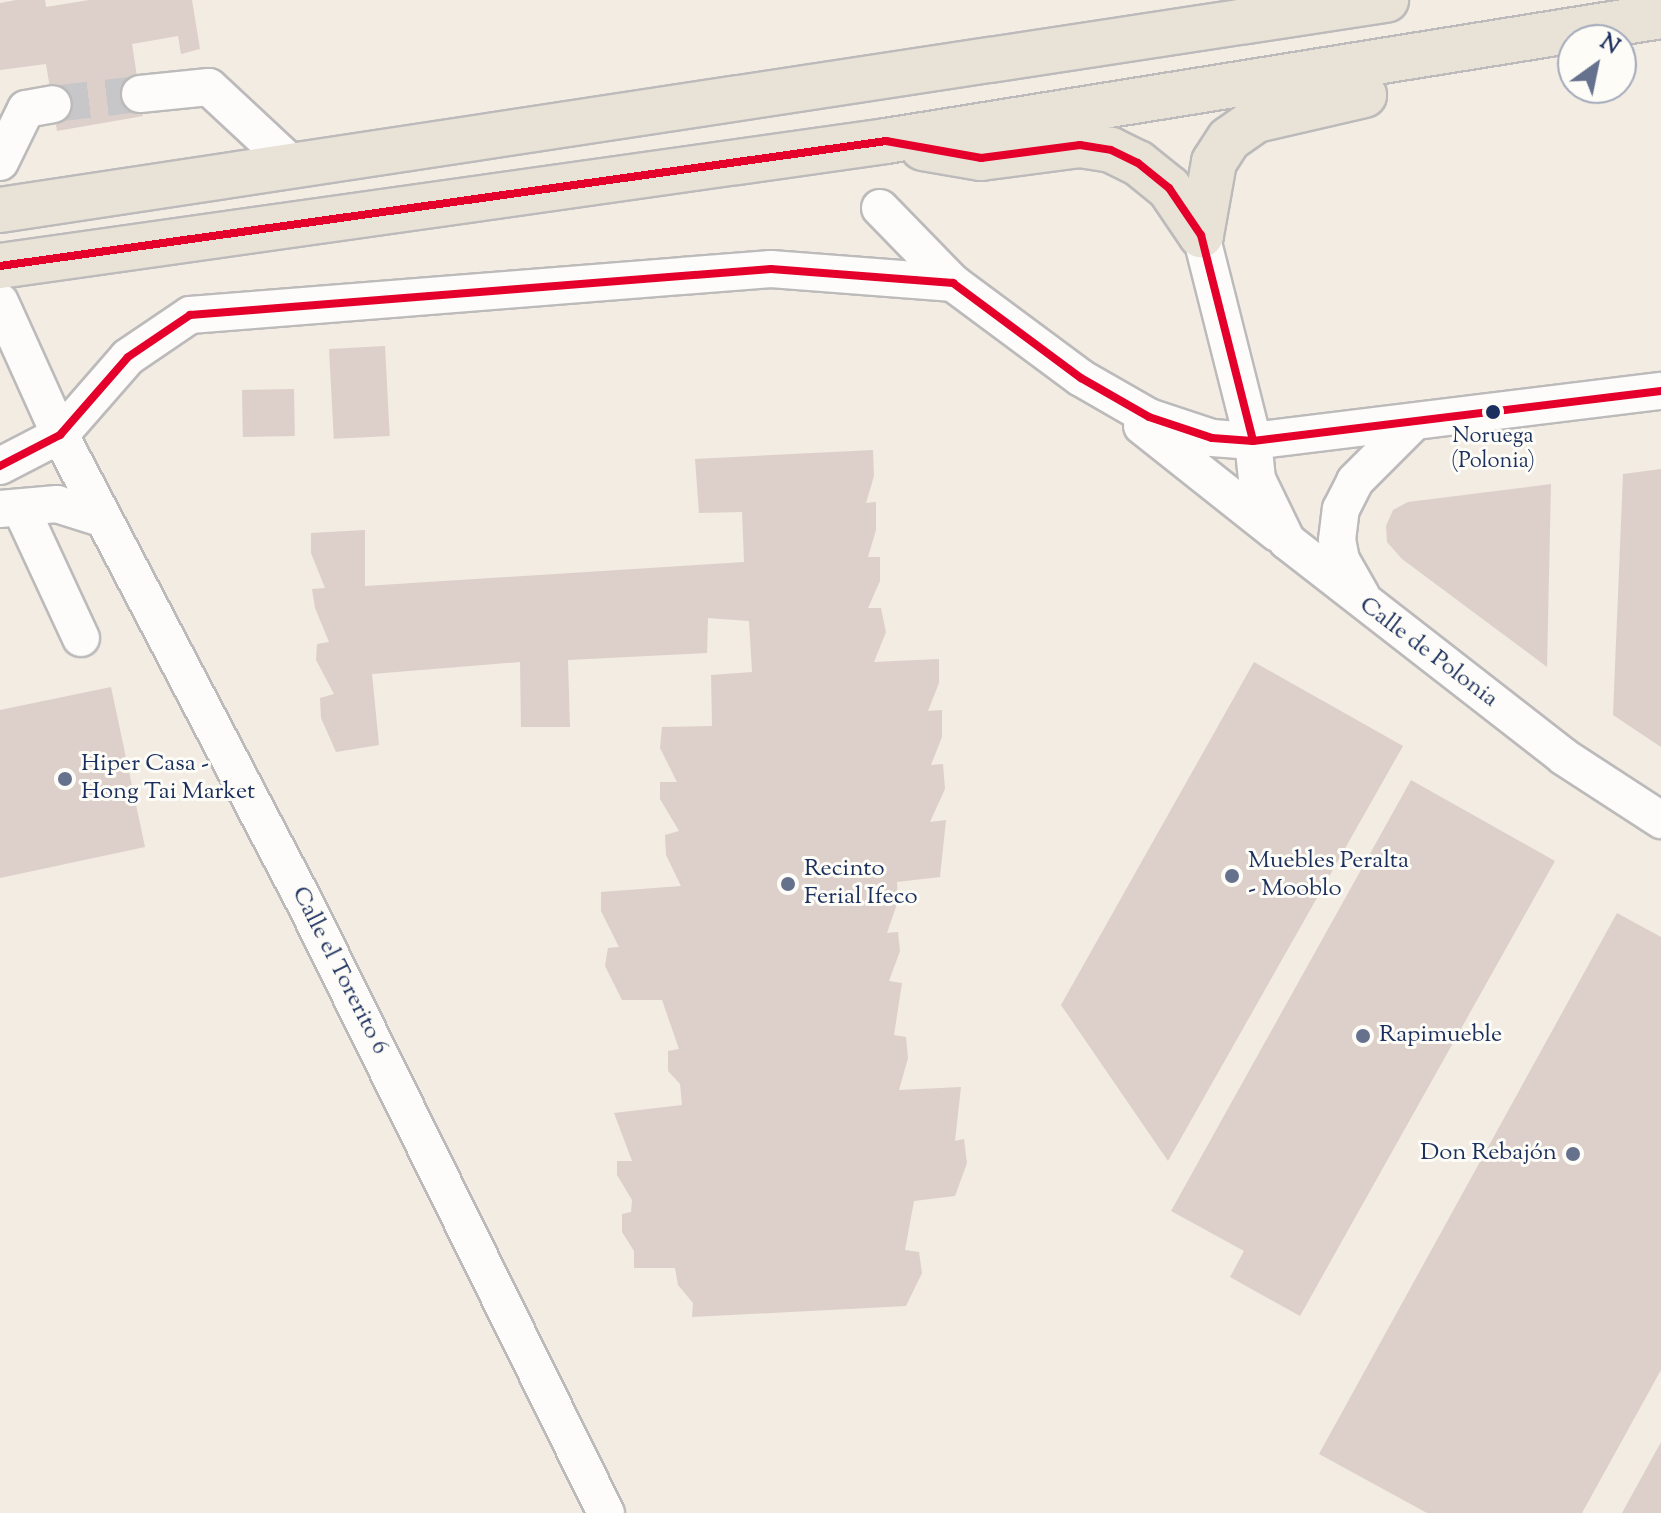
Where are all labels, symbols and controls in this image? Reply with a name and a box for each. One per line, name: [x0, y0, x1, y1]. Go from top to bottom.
north arrow: [1557, 24, 1637, 104]
text: N: [1593, 27, 1625, 64]
marker: Noruega (Polonia): [1485, 404, 1501, 420]
place label: Noruega (Polonia): [1451, 424, 1535, 476]
street label: Calle de Polonia: [1353, 591, 1503, 715]
place label: Hiper Casa - Hong Tai Market: [81, 751, 255, 807]
marker: Hiper Casa - Hong Tai Market: [56, 770, 74, 788]
place label: Muebles Peralta - Mooblo: [1248, 848, 1409, 904]
place label: Recinto Ferial Ifeco: [804, 856, 918, 912]
marker: Muebles Peralta - Mooblo: [1223, 867, 1241, 885]
marker: Recinto Ferial Ifeco: [779, 875, 797, 893]
street label: Calle el Torerito 6: [284, 882, 394, 1060]
place label: Rapimueble: [1379, 1022, 1502, 1050]
marker: Rapimueble: [1354, 1027, 1372, 1045]
place label: Don Rebajón: [1420, 1140, 1557, 1168]
marker: Don Rebajón: [1564, 1145, 1582, 1163]

